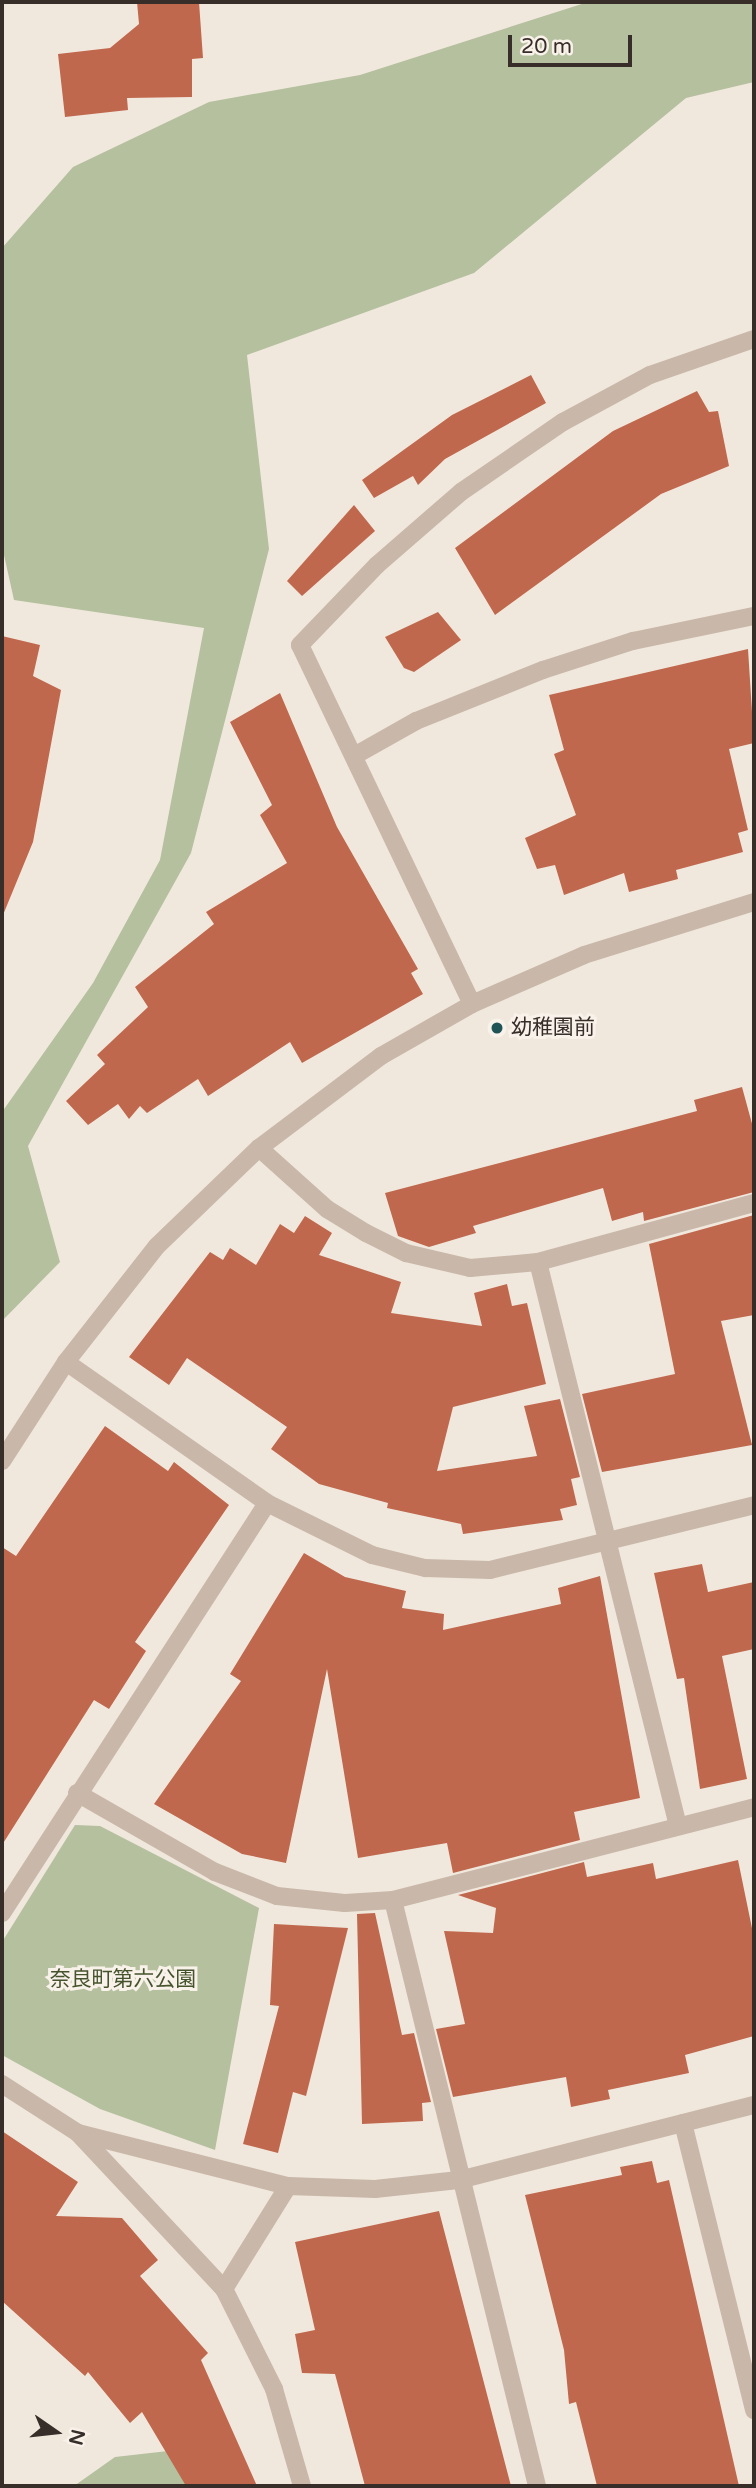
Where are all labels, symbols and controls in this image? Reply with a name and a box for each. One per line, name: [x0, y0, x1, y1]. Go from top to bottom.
scale bar: [511, 21, 635, 65]
text: 20 m: [521, 34, 572, 59]
place label: 幼稚園前: [511, 1015, 595, 1041]
marker: 幼稚園前: [489, 1020, 505, 1036]
park label: 奈良町第六公園: [50, 1967, 196, 1993]
north arrow: [21, 2397, 91, 2467]
text: N: [64, 2427, 89, 2447]

